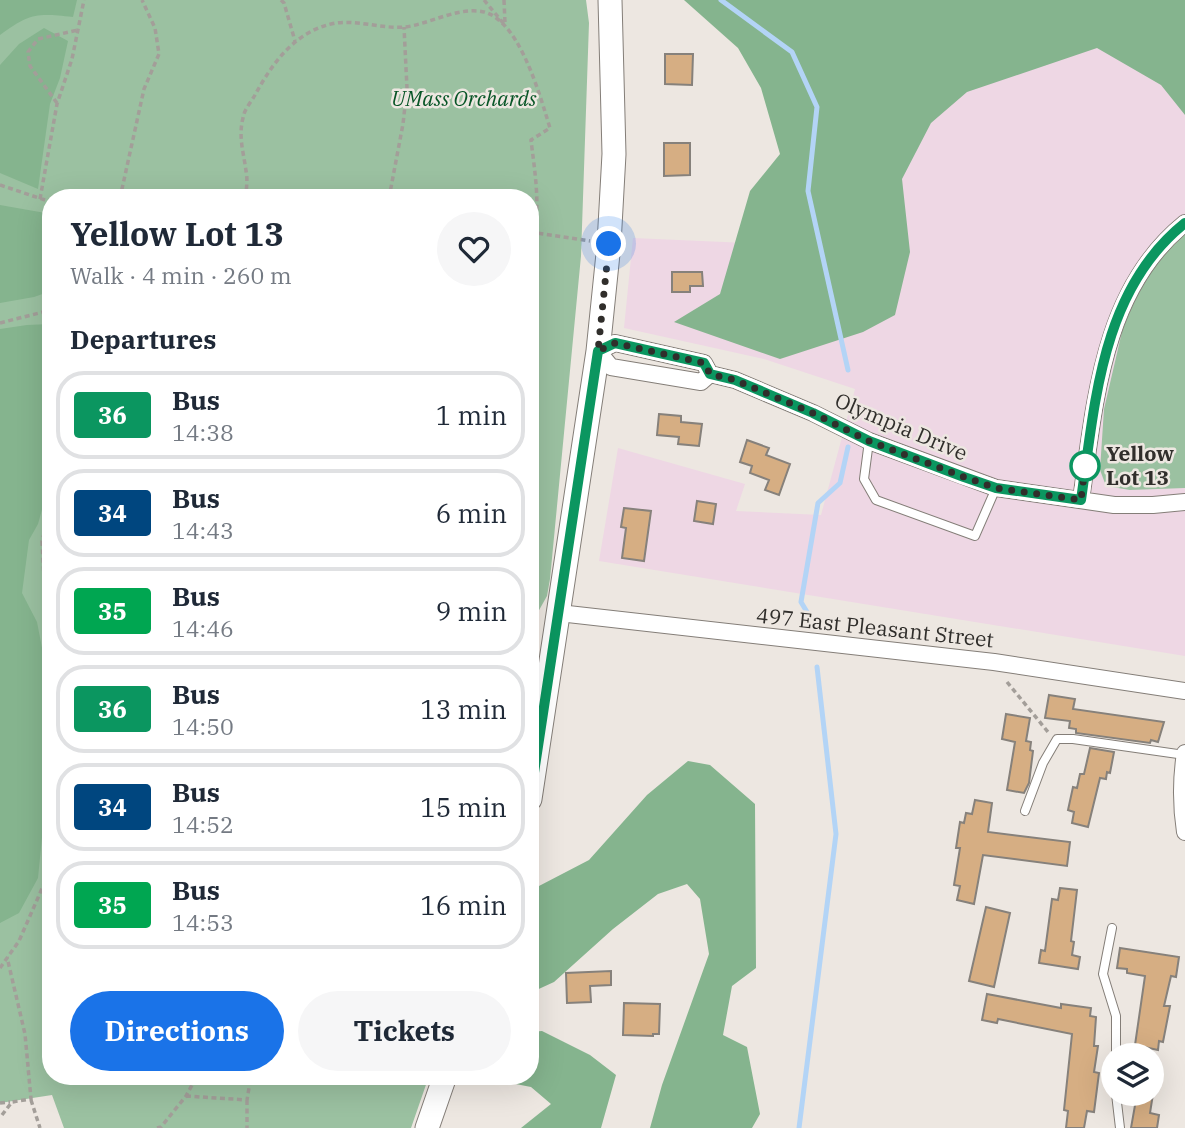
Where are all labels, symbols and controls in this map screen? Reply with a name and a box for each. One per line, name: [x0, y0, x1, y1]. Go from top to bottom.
park label: UMass Orchards: [391, 84, 537, 112]
text: Yellow Lot 13: [70, 212, 284, 255]
button: heart: [437, 212, 511, 286]
your location: [591, 226, 626, 261]
text: Walk · 4 min · 260 m: [70, 260, 292, 290]
text: Departures: [70, 322, 216, 356]
text: Bus: [172, 383, 220, 417]
street label: Olympia Drive: [831, 386, 972, 467]
text: 1 min: [436, 398, 507, 432]
text: 36: [98, 399, 127, 431]
text: 14:38: [172, 417, 234, 447]
place label: Yellow Lot 13: [1106, 439, 1174, 491]
marker: Yellow Lot 13: [1070, 451, 1100, 481]
text: Bus: [172, 481, 220, 515]
text: 6 min: [436, 496, 507, 530]
text: 34: [98, 497, 127, 529]
text: 14:43: [172, 515, 234, 545]
text: Bus: [172, 579, 220, 613]
text: 9 min: [436, 594, 507, 628]
text: 35: [98, 595, 127, 627]
street label: 497 East Pleasant Street: [755, 601, 995, 653]
text: 14:46: [172, 613, 234, 643]
text: Bus: [172, 677, 220, 711]
text: 13 min: [420, 692, 507, 726]
text: 36: [98, 693, 127, 725]
text: 14:50: [172, 711, 234, 741]
text: Bus: [172, 775, 220, 809]
text: 15 min: [420, 790, 507, 824]
text: 34: [98, 791, 127, 823]
text: 14:52: [172, 809, 234, 839]
text: Bus: [172, 873, 220, 907]
text: 16 min: [420, 888, 507, 922]
text: 35: [98, 889, 127, 921]
text: 14:53: [172, 907, 234, 937]
button: Directions: [70, 991, 284, 1071]
button: Tickets: [298, 991, 511, 1071]
map controls: [1101, 1043, 1164, 1106]
button: layers: [1101, 1043, 1164, 1106]

